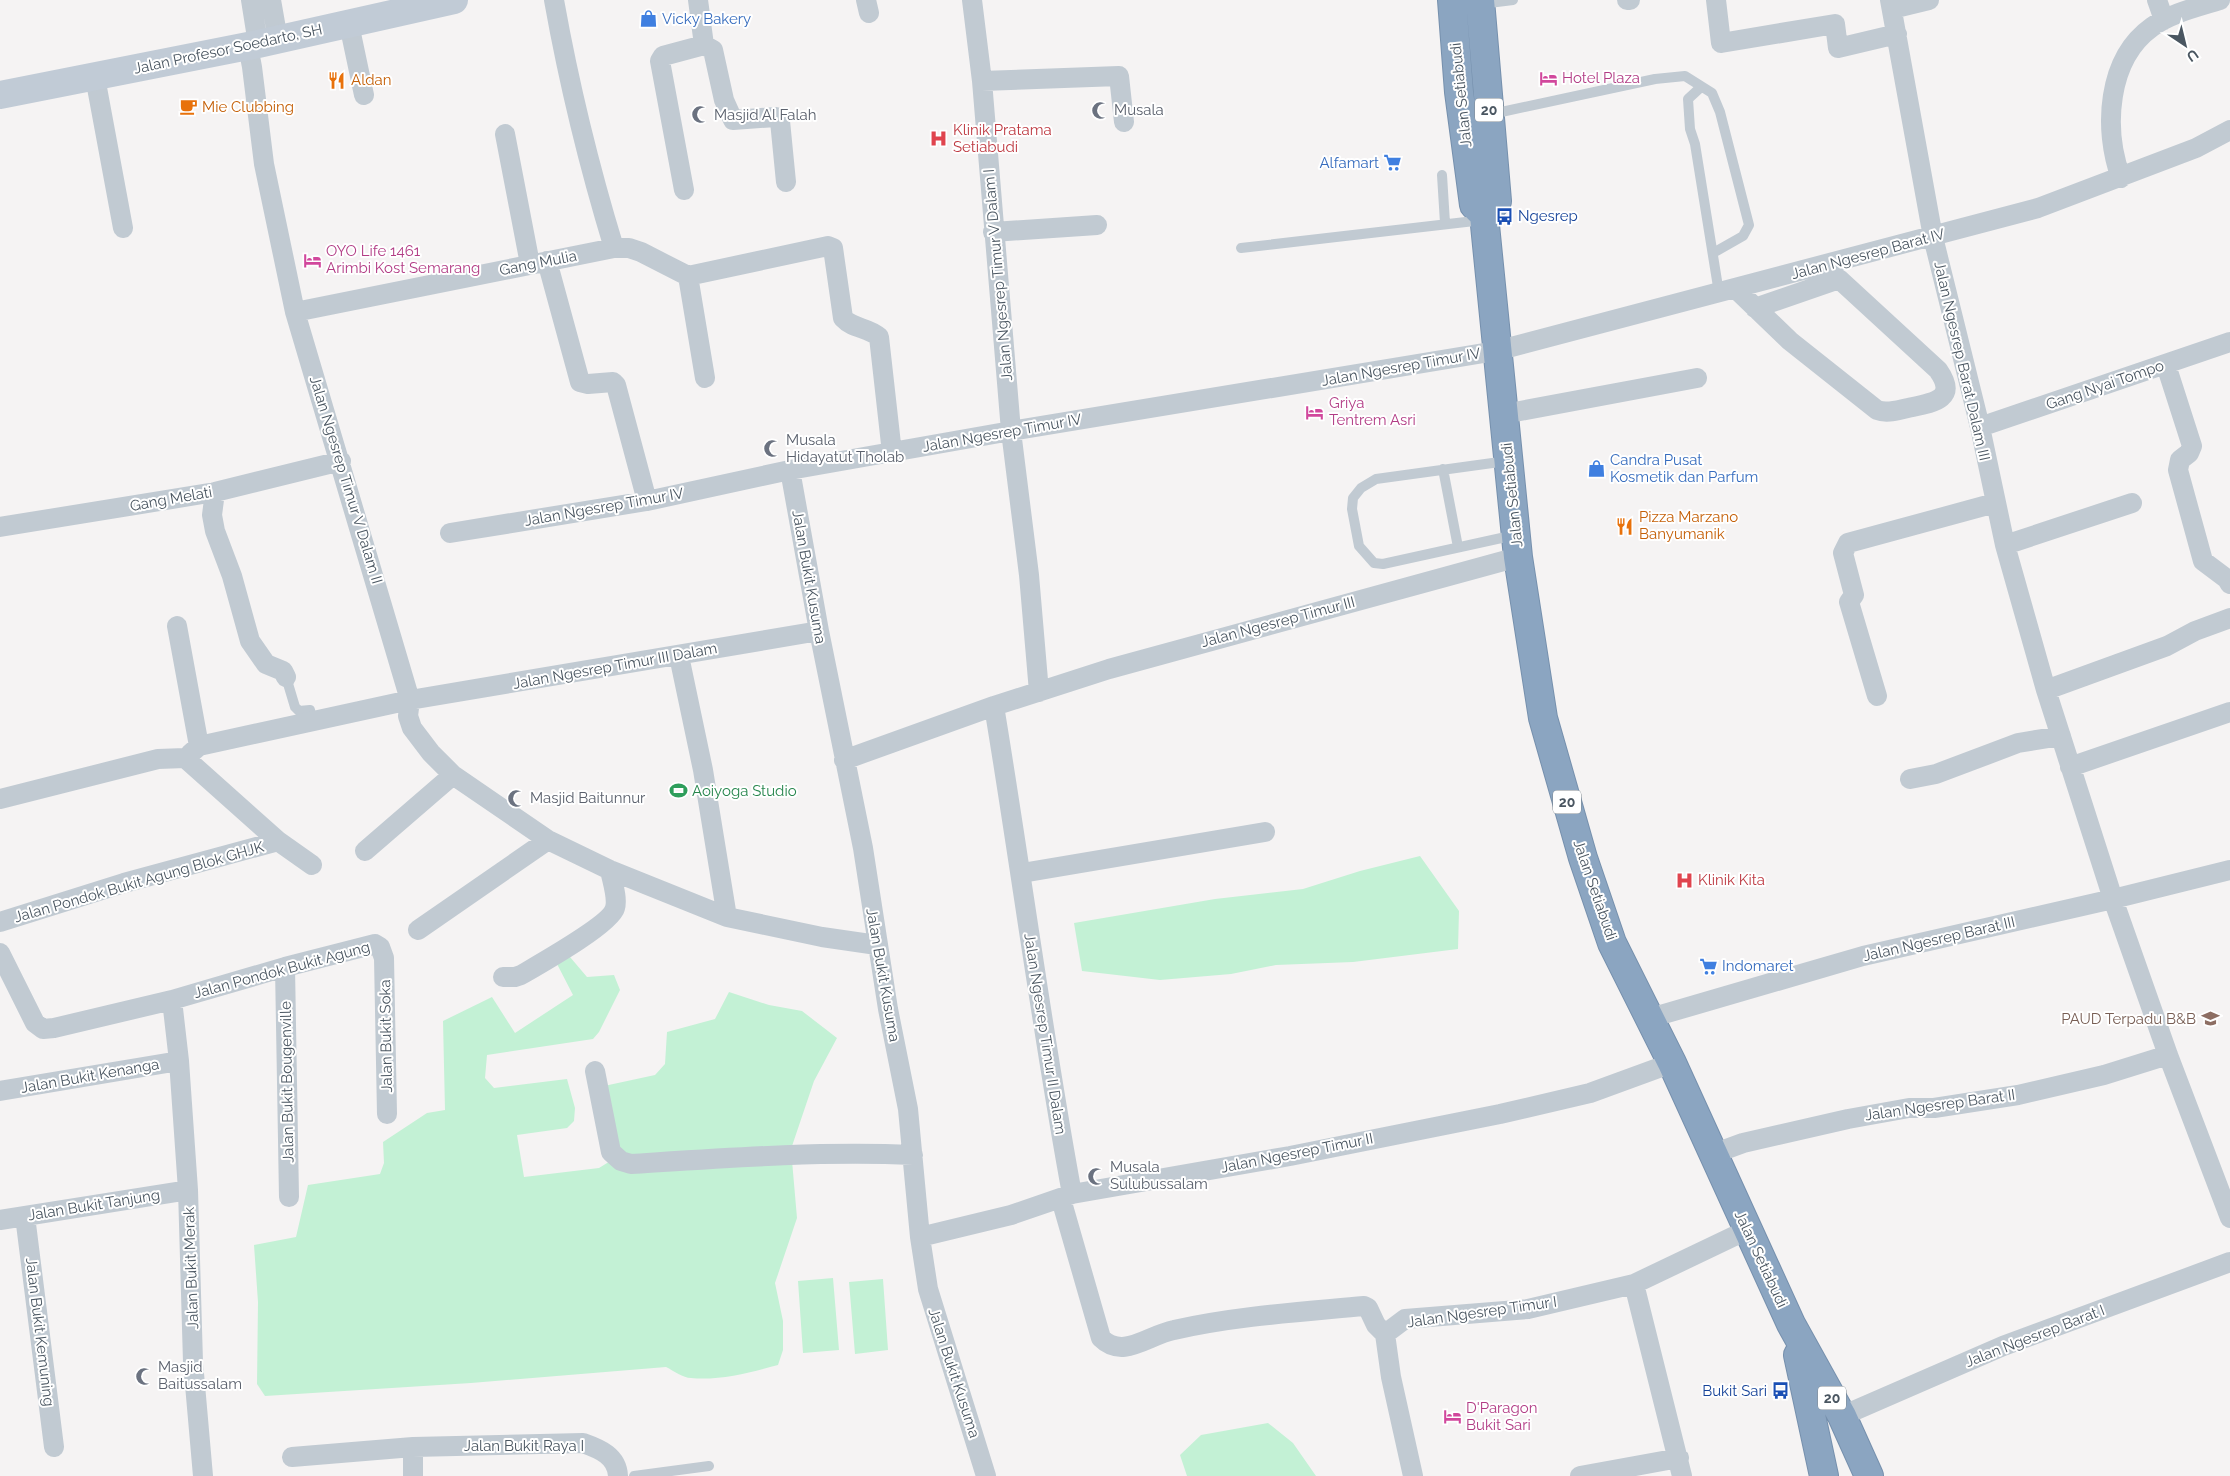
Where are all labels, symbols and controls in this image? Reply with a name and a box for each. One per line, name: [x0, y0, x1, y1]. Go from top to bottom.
shop icon: Vicky Bakery: [638, 9, 658, 29]
place label: Vicky Bakery: [662, 10, 751, 28]
street label: Jalan Profesor Soedarto, SH: [132, 20, 324, 78]
north arrow: [2160, 20, 2210, 70]
street label: Jalan Setiabudi: [1447, 42, 1475, 148]
text: U: [2184, 46, 2201, 65]
hotel icon: Hotel Plaza: [1538, 68, 1558, 88]
place label: Hotel Plaza: [1562, 69, 1640, 87]
restaurant icon: Aldan: [327, 70, 347, 90]
place label: Aldan: [351, 71, 391, 89]
cafe icon: Mie Clubbing: [178, 97, 198, 117]
place label: Mie Clubbing: [202, 98, 294, 116]
road number: 20: [1475, 98, 1503, 122]
mosque icon: Musala: [1090, 100, 1110, 120]
place label: Musala: [1114, 101, 1164, 119]
mosque icon: Masjid Al Falah: [690, 105, 710, 125]
place label: Masjid Al Falah: [714, 106, 816, 124]
place label: Klinik Pratama Setiabudi: [953, 121, 1052, 156]
hospital icon: Klinik Pratama Setiabudi: [929, 129, 949, 149]
supermarket icon: Alfamart: [1383, 153, 1403, 173]
place label: Alfamart: [1319, 154, 1379, 172]
street label: Jalan Ngesrep Timur V Dalam I: [980, 168, 1016, 382]
bus stop icon: Ngesrep: [1494, 206, 1514, 226]
place label: Ngesrep: [1518, 207, 1578, 225]
street label: Jalan Ngesrep Barat IV: [1789, 225, 1947, 283]
place label: OYO Life 1461 Arimbi Kost Semarang: [326, 242, 480, 277]
street label: Gang Mulia: [498, 247, 578, 279]
hotel icon: OYO Life 1461 Arimbi Kost Semarang: [302, 250, 322, 270]
street label: Jalan Ngesrep Barat Dalam III: [1930, 260, 1994, 462]
street label: Jalan Ngesrep Timur IV: [1320, 344, 1482, 390]
street label: Gang Nyai Tompo: [2044, 356, 2166, 414]
street label: Jalan Ngesrep Timur V Dalam II: [306, 374, 386, 586]
place label: Griya Tentrem Asri: [1329, 394, 1416, 429]
hotel icon: Griya Tentrem Asri: [1305, 402, 1325, 422]
street label: Jalan Ngesrep Timur IV: [921, 410, 1083, 456]
place label: Musala Hidayatut Tholab: [786, 431, 904, 466]
mosque icon: Musala Hidayatut Tholab: [762, 439, 782, 459]
street label: Jalan Setiabudi: [1498, 442, 1526, 548]
place label: Candra Pusat Kosmetik dan Parfum: [1610, 451, 1758, 486]
shop icon: Candra Pusat Kosmetik dan Parfum: [1586, 459, 1606, 479]
street label: Gang Melati: [129, 483, 213, 515]
street label: Jalan Ngesrep Timur IV: [523, 484, 685, 530]
place label: Pizza Marzano Banyumanik: [1639, 508, 1738, 543]
street label: Jalan Bukit Kusuma: [788, 509, 830, 645]
restaurant icon: Pizza Marzano Banyumanik: [1615, 516, 1635, 536]
street label: Jalan Ngesrep Timur III: [1199, 593, 1357, 651]
street label: Jalan Ngesrep Timur III Dalam: [511, 639, 719, 693]
sports icon: Aoiyoga Studio: [668, 781, 688, 801]
place label: Aoiyoga Studio: [692, 782, 797, 800]
mosque icon: Masjid Baitunnur: [506, 788, 526, 808]
place label: Masjid Baitunnur: [530, 789, 646, 807]
road number: 20: [1553, 790, 1581, 814]
street label: Jalan Setiabudi: [1569, 837, 1621, 943]
street label: Jalan Pondok Bukit Agung Blok GHJK: [12, 838, 266, 926]
hospital icon: Klinik Kita: [1674, 870, 1694, 890]
place label: Klinik Kita: [1698, 871, 1765, 889]
street label: Jalan Bukit Kusuma: [862, 907, 904, 1043]
street label: Jalan Ngesrep Barat III: [1861, 913, 2017, 965]
street label: Jalan Ngesrep Timur II Dalam: [1020, 932, 1070, 1136]
street label: Jalan Pondok Bukit Agung: [192, 938, 372, 1002]
supermarket icon: Indomaret: [1698, 956, 1718, 976]
place label: Indomaret: [1722, 957, 1793, 975]
street label: Jalan Bukit Soka: [376, 979, 396, 1093]
street label: Jalan Bukit Bougenville: [277, 1001, 297, 1163]
school or university icon: PAUD Terpadu B&B: [2200, 1009, 2220, 1029]
place label: PAUD Terpadu B&B: [2061, 1010, 2196, 1028]
street label: Jalan Bukit Kenanga: [19, 1055, 161, 1097]
street label: Jalan Ngesrep Barat II: [1864, 1086, 2016, 1124]
street label: Jalan Ngesrep Timur II: [1219, 1129, 1375, 1177]
place label: Musala Sulubussalam: [1110, 1158, 1208, 1193]
mosque icon: Musala Sulubussalam: [1086, 1166, 1106, 1186]
street label: Jalan Bukit Tanjung: [27, 1186, 161, 1224]
street label: Jalan Bukit Merak: [180, 1207, 202, 1329]
street label: Jalan Setiabudi: [1731, 1208, 1791, 1310]
street label: Jalan Bukit Kemuning: [22, 1257, 58, 1407]
street label: Jalan Ngesrep Timur I: [1406, 1293, 1558, 1331]
street label: Jalan Ngesrep Barat I: [1963, 1301, 2107, 1371]
street label: Jalan Bukit Kusuma: [925, 1306, 983, 1440]
place label: Masjid Baitussalam: [158, 1358, 242, 1393]
mosque icon: Masjid Baitussalam: [134, 1366, 154, 1386]
bus stop icon: Bukit Sari: [1771, 1381, 1791, 1401]
place label: Bukit Sari: [1702, 1382, 1767, 1400]
road number: 20: [1818, 1386, 1846, 1410]
place label: D'Paragon Bukit Sari: [1466, 1399, 1537, 1434]
hotel icon: D'Paragon Bukit Sari: [1442, 1407, 1462, 1427]
street label: Jalan Bukit Raya I: [464, 1437, 584, 1455]

